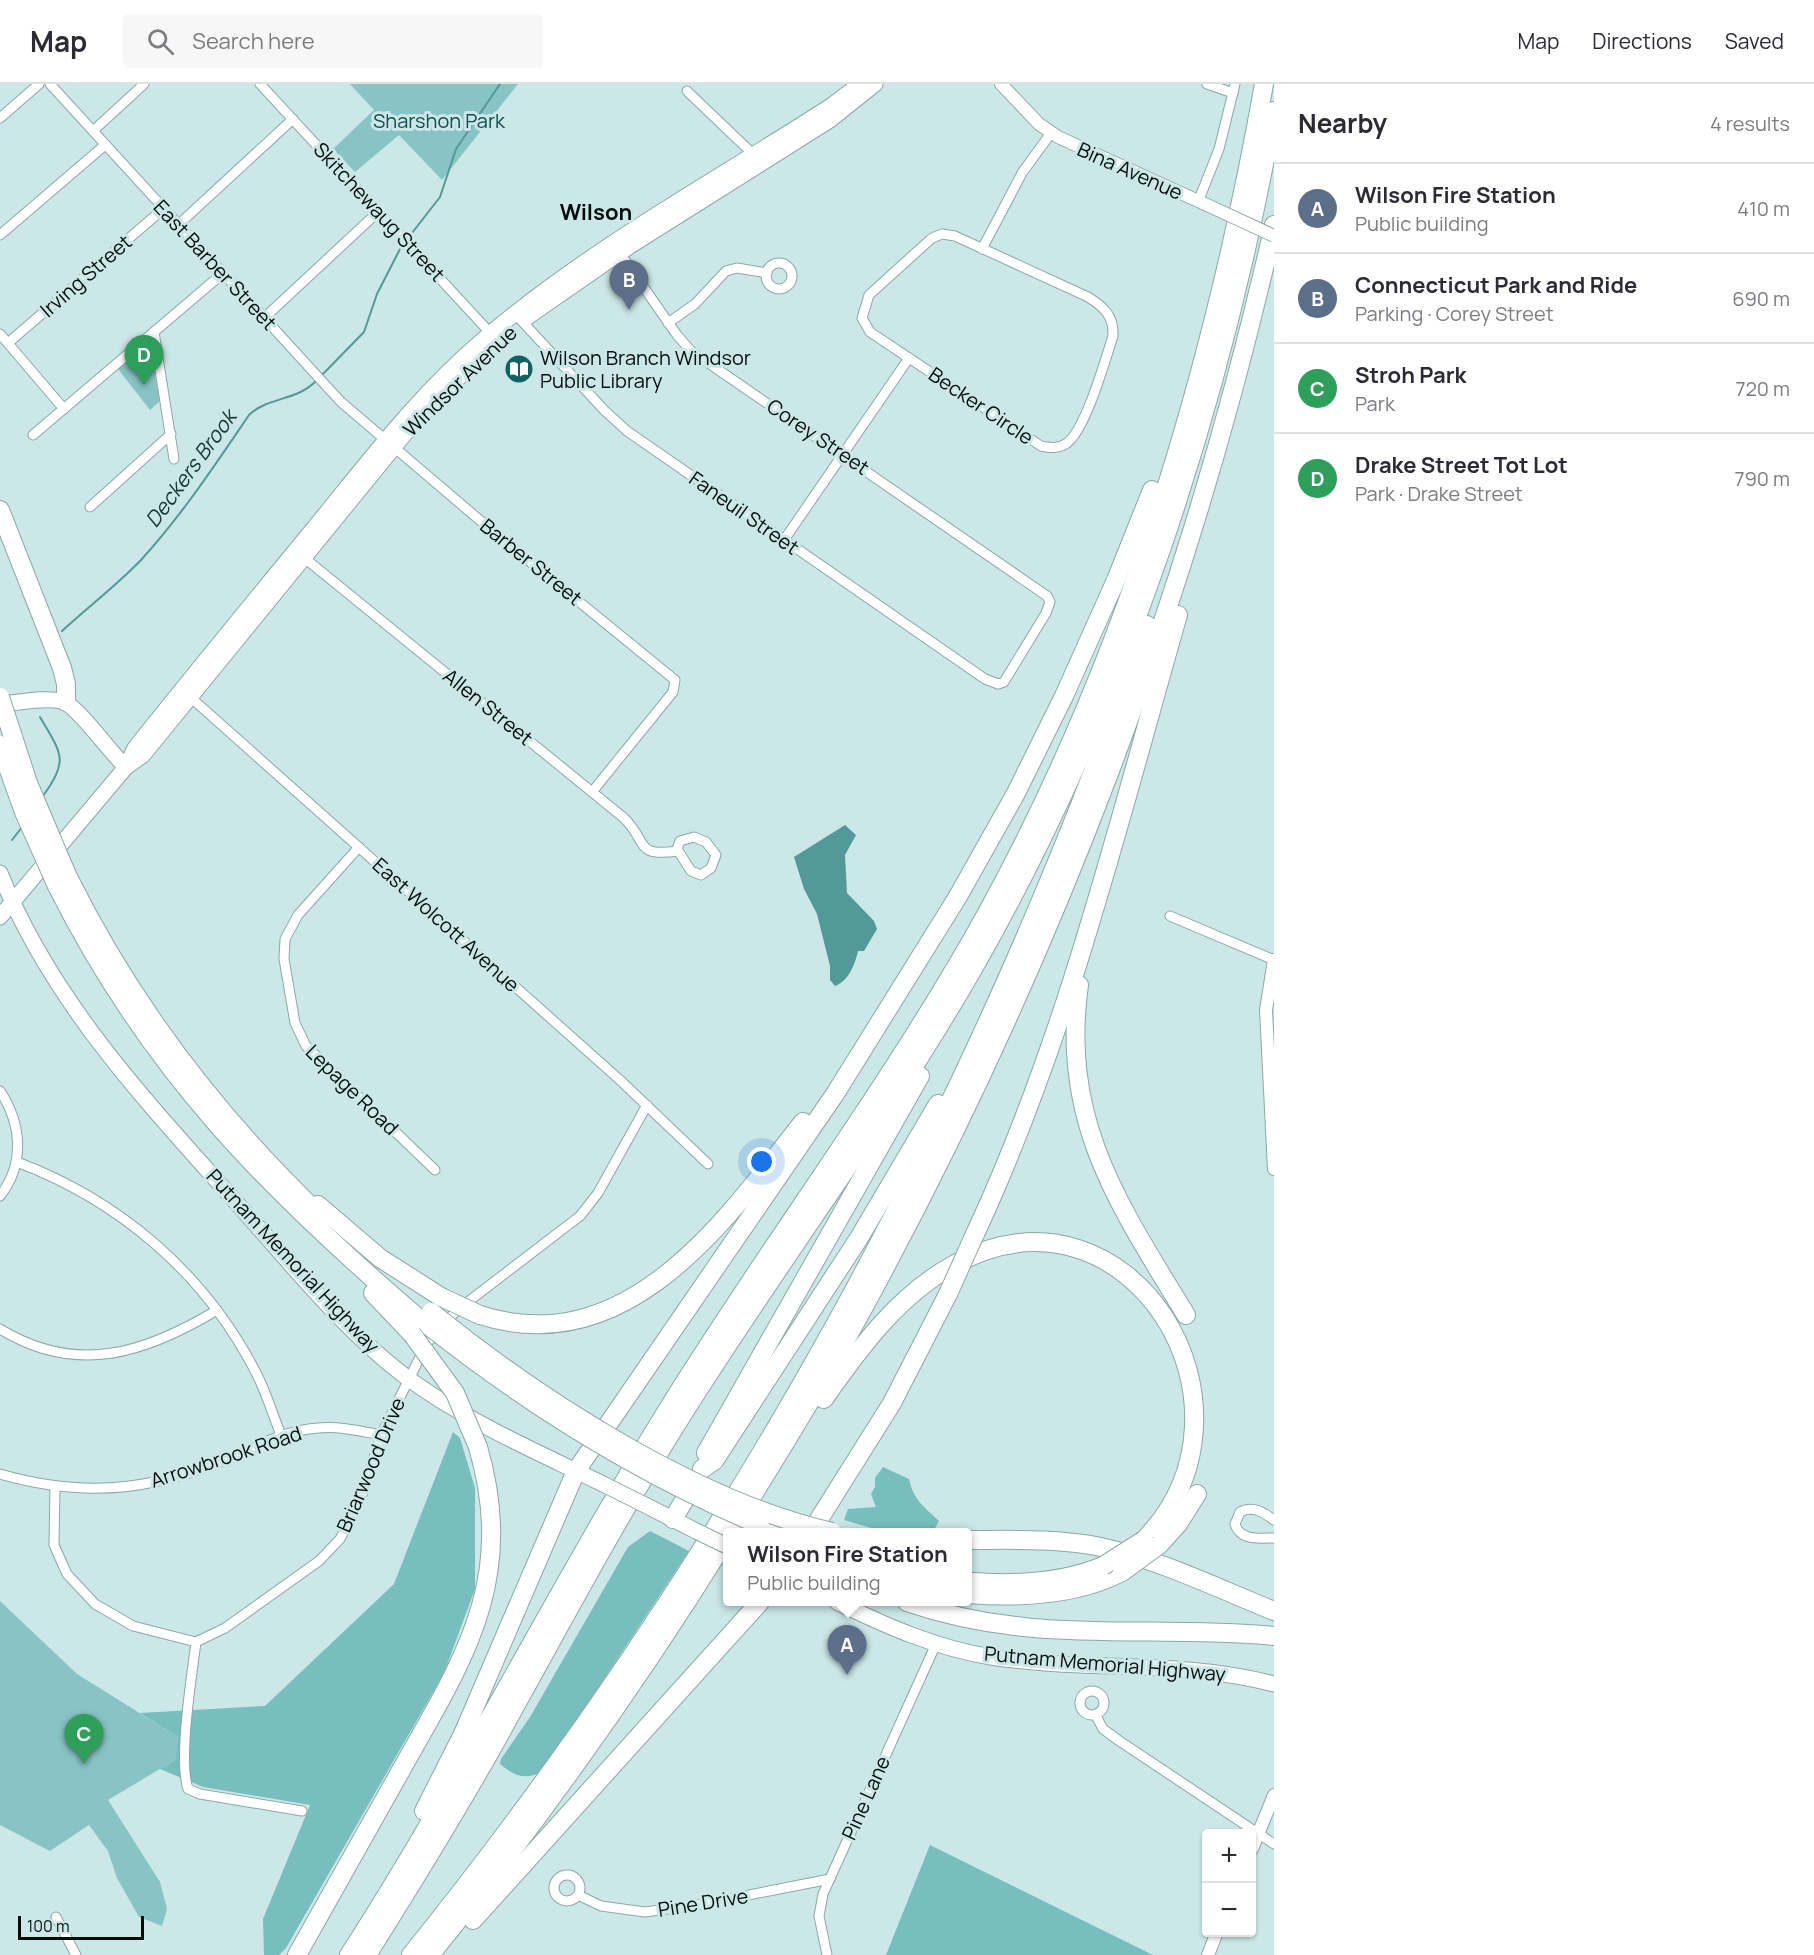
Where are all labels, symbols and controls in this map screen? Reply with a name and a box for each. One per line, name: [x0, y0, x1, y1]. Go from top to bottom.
search box: [123, 14, 543, 68]
text: Map: [30, 22, 87, 60]
icon: search: [144, 25, 177, 58]
text: Search here: [192, 26, 315, 56]
text: Map: [1518, 27, 1559, 55]
text: Directions: [1592, 27, 1692, 55]
text: Saved: [1725, 27, 1784, 55]
text: Nearby: [1298, 105, 1387, 141]
park label: Sharshon Park: [373, 107, 506, 134]
text: 4 results: [1710, 110, 1790, 137]
street label: Bina Avenue: [1073, 135, 1187, 206]
street label: Skitchewaug Street: [308, 136, 451, 287]
text: Wilson Fire Station: [1355, 180, 1556, 210]
street label: East Barber Street: [148, 194, 283, 336]
text: A: [1311, 195, 1324, 222]
text: 410 m: [1737, 195, 1790, 222]
district label: Wilson: [560, 197, 632, 227]
text: Public building: [1355, 210, 1489, 237]
street label: Irving Street: [34, 228, 137, 323]
pin: B: [610, 260, 648, 310]
text: Connecticut Park and Ride: [1355, 270, 1637, 300]
text: B: [1311, 285, 1324, 312]
text: 690 m: [1732, 285, 1790, 312]
text: Parking · Corey Street: [1355, 300, 1554, 327]
street label: Windsor Avenue: [397, 319, 522, 442]
pin: D: [124, 336, 164, 385]
place label: Wilson Branch Windsor Public Library: [540, 344, 751, 394]
library icon: Wilson Branch Windsor Public Library: [503, 353, 535, 385]
text: Stroh Park: [1355, 360, 1466, 390]
street label: Becker Circle: [924, 361, 1039, 451]
text: C: [1310, 375, 1325, 402]
text: 720 m: [1735, 375, 1790, 402]
text: Park: [1355, 390, 1395, 417]
street label: Corey Street: [762, 392, 875, 481]
water label: Deckers Brook: [138, 402, 244, 533]
text: Drake Street Tot Lot: [1355, 450, 1568, 480]
street label: Faneuil Street: [684, 465, 805, 560]
text: D: [1310, 465, 1325, 492]
text: 790 m: [1734, 465, 1790, 492]
text: Park · Drake Street: [1355, 480, 1523, 507]
street label: Barber Street: [475, 512, 588, 611]
street label: Allen Street: [438, 662, 539, 751]
street label: East Wolcott Avenue: [367, 851, 526, 998]
street label: Lepage Road: [300, 1038, 405, 1141]
your location: [747, 1147, 776, 1176]
street label: Putnam Memorial Highway: [201, 1163, 386, 1359]
street label: Briarwood Drive: [330, 1393, 411, 1536]
street label: Arrowbrook Road: [147, 1419, 305, 1494]
popup: [723, 1528, 972, 1606]
text: Wilson Fire Station: [747, 1539, 948, 1569]
text: Public building: [747, 1569, 881, 1596]
pin: A: [828, 1626, 866, 1675]
street label: Putnam Memorial Highway: [983, 1639, 1227, 1688]
pin: C: [64, 1714, 104, 1764]
street label: Pine Lane: [835, 1752, 896, 1844]
map controls: [1202, 1829, 1256, 1937]
button: +: [1202, 1829, 1256, 1883]
street label: Pine Drive: [656, 1882, 750, 1923]
button: −: [1202, 1883, 1256, 1937]
scale bar: [18, 1913, 144, 1940]
text: 100 m: [27, 1915, 70, 1937]

